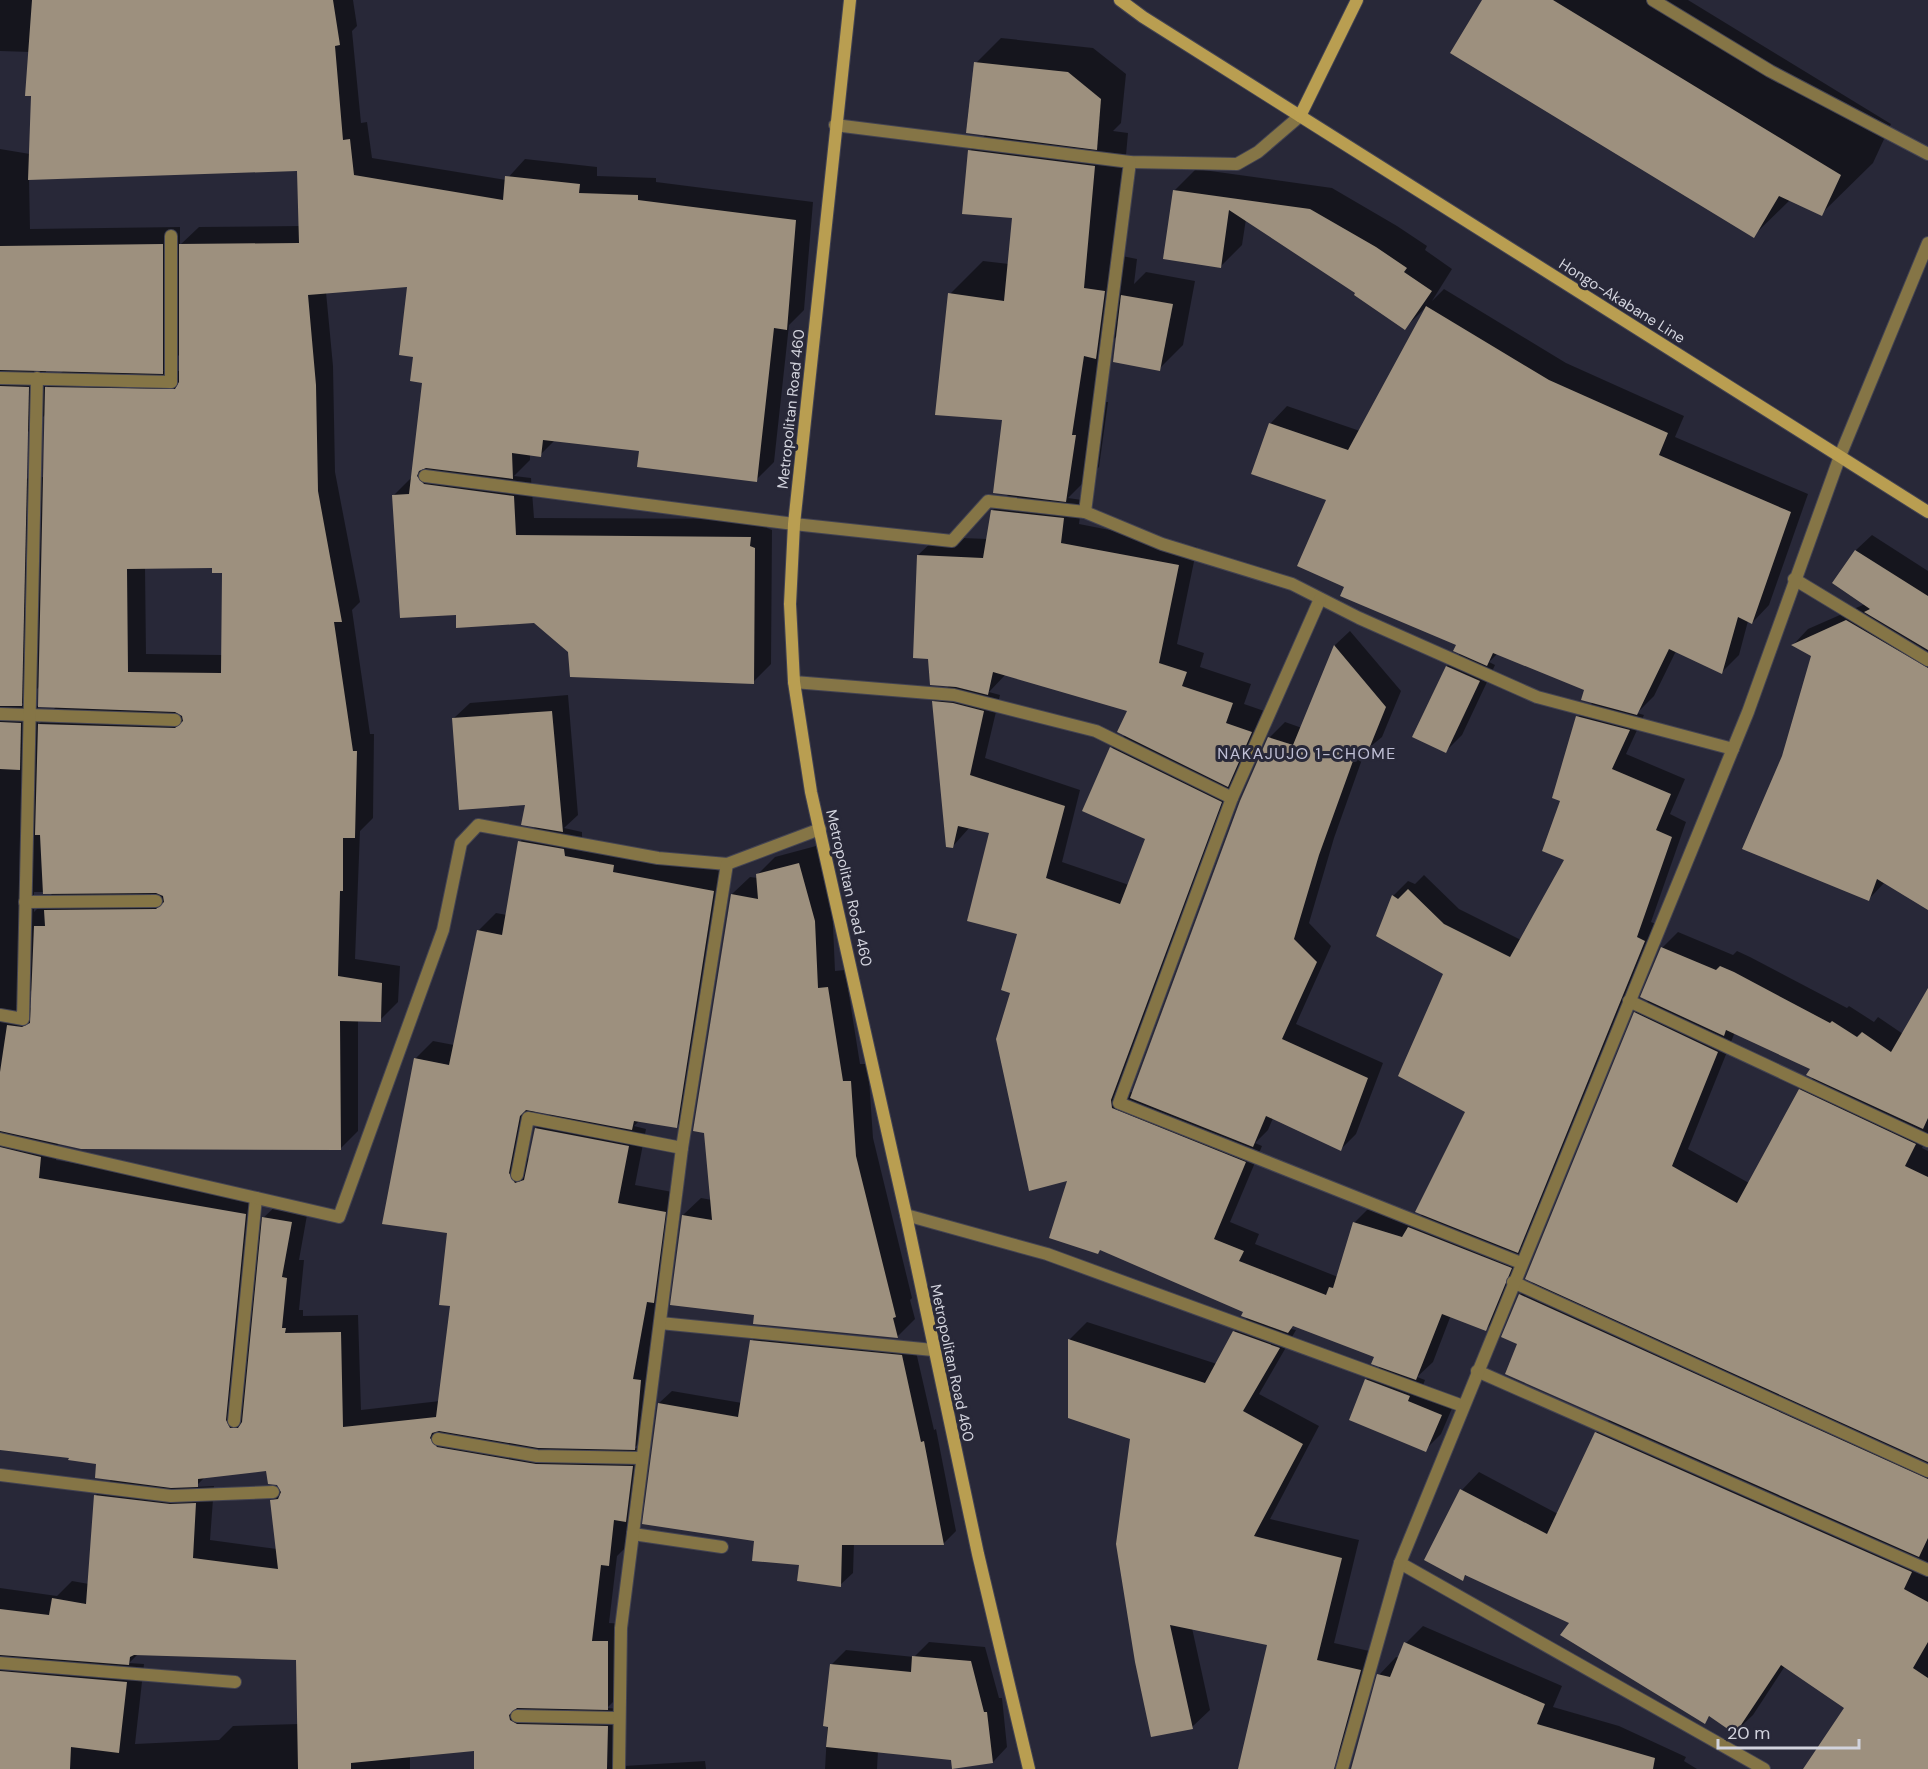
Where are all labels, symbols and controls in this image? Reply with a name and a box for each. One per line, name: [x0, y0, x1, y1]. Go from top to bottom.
street label: Hongo-Akabane Line: [1555, 254, 1689, 348]
street label: Metropolitan Road 460: [773, 328, 809, 490]
district label: NAKAJUJO 1-CHOME: [1217, 743, 1397, 764]
street label: Metropolitan Road 460: [821, 808, 877, 968]
street label: Metropolitan Road 460: [926, 1282, 978, 1444]
scale bar: [1718, 1712, 1859, 1750]
text: 20 m: [1727, 1721, 1770, 1745]

